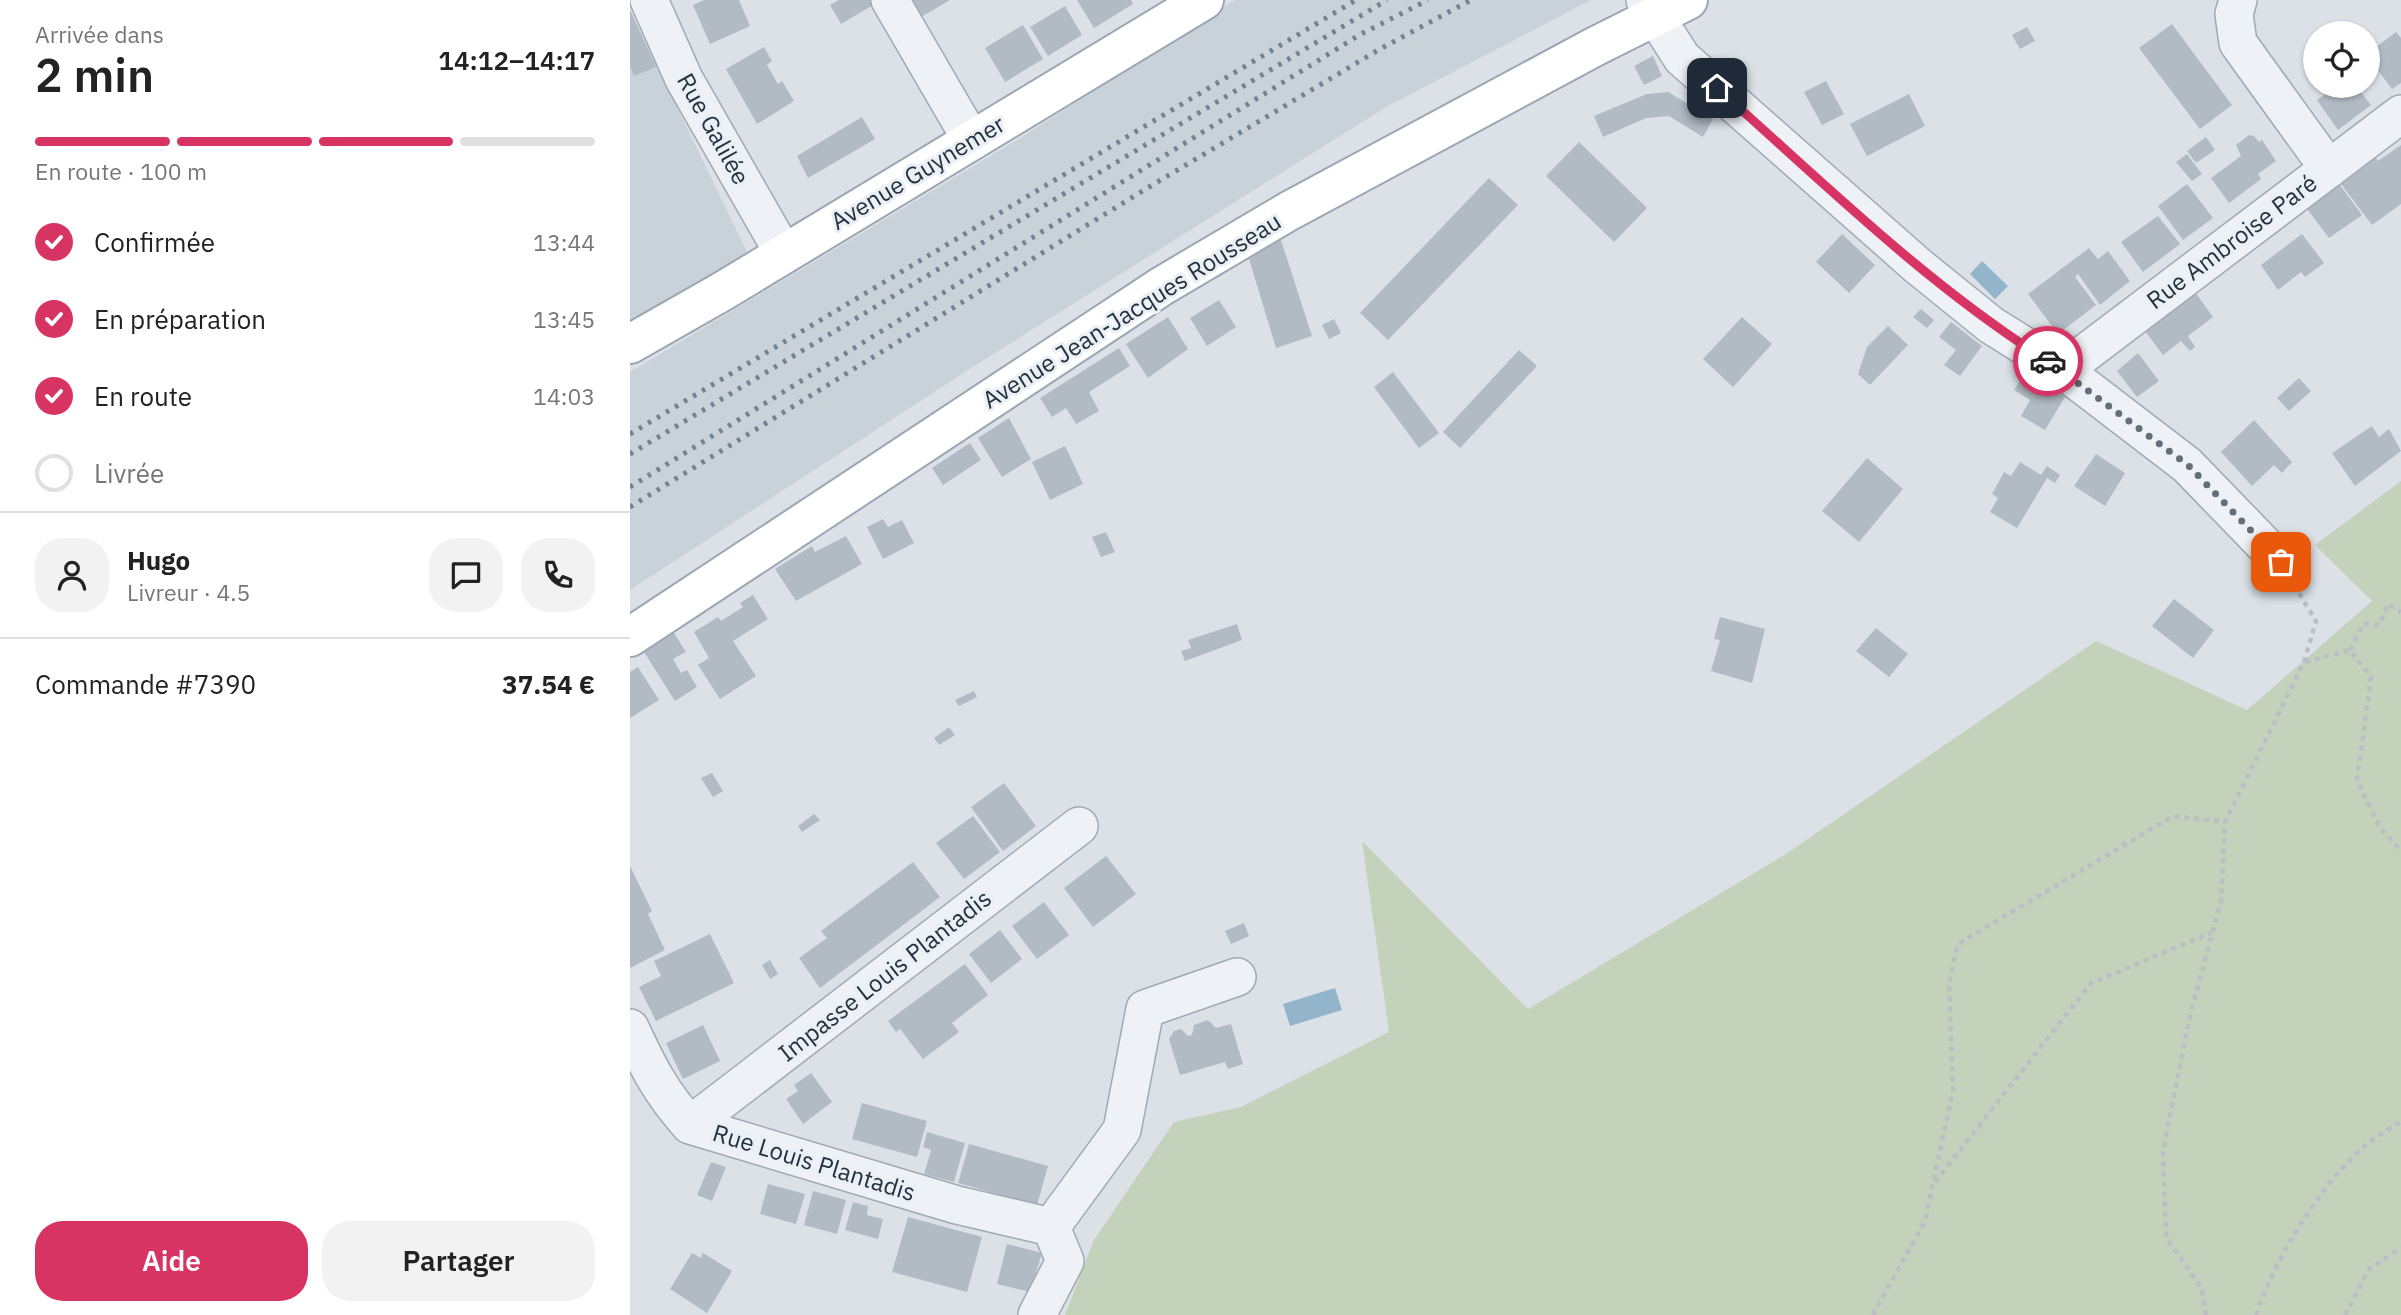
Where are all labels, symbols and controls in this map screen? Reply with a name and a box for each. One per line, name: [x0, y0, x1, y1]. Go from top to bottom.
text: Arrivée dans: [35, 19, 164, 49]
map controls: [2303, 21, 2380, 98]
button: locate: [2303, 21, 2380, 98]
text: 14:12–14:17: [438, 43, 595, 77]
text: 2 min: [35, 45, 154, 105]
pin: [1687, 58, 1747, 118]
street label: Rue Galilée: [670, 67, 758, 190]
icon: home: [1698, 69, 1736, 107]
street label: Avenue Guynemer: [824, 107, 1011, 237]
text: En route · 100 m: [35, 156, 207, 186]
street label: Rue Ambroise Paré: [2140, 167, 2323, 316]
street label: Avenue Jean-Jacques Rousseau: [976, 205, 1287, 416]
icon: check: [35, 223, 73, 261]
text: Confirmée: [94, 225, 215, 259]
text: 13:44: [533, 227, 595, 257]
icon: check: [35, 300, 73, 338]
text: En préparation: [94, 302, 266, 336]
text: 13:45: [533, 304, 595, 334]
courier: [2013, 326, 2083, 396]
icon: car: [2029, 342, 2067, 380]
icon: check: [35, 377, 73, 415]
text: En route: [94, 379, 192, 413]
text: 14:03: [533, 381, 595, 411]
text: Livrée: [94, 456, 164, 490]
pin: [2251, 532, 2311, 592]
button: person: [35, 538, 109, 612]
button: chat: [429, 538, 503, 612]
button: phone: [521, 538, 595, 612]
text: Hugo: [127, 543, 190, 577]
icon: bag: [2262, 543, 2300, 581]
text: Livreur · 4.5: [127, 577, 250, 607]
text: Commande #7390: [35, 667, 256, 701]
text: 37.54 €: [502, 667, 595, 701]
street label: Impasse Louis Plantadis: [771, 882, 997, 1068]
street label: Rue Louis Plantadis: [709, 1116, 920, 1208]
button: Aide: [35, 1221, 308, 1301]
button: Partager: [322, 1221, 595, 1301]

